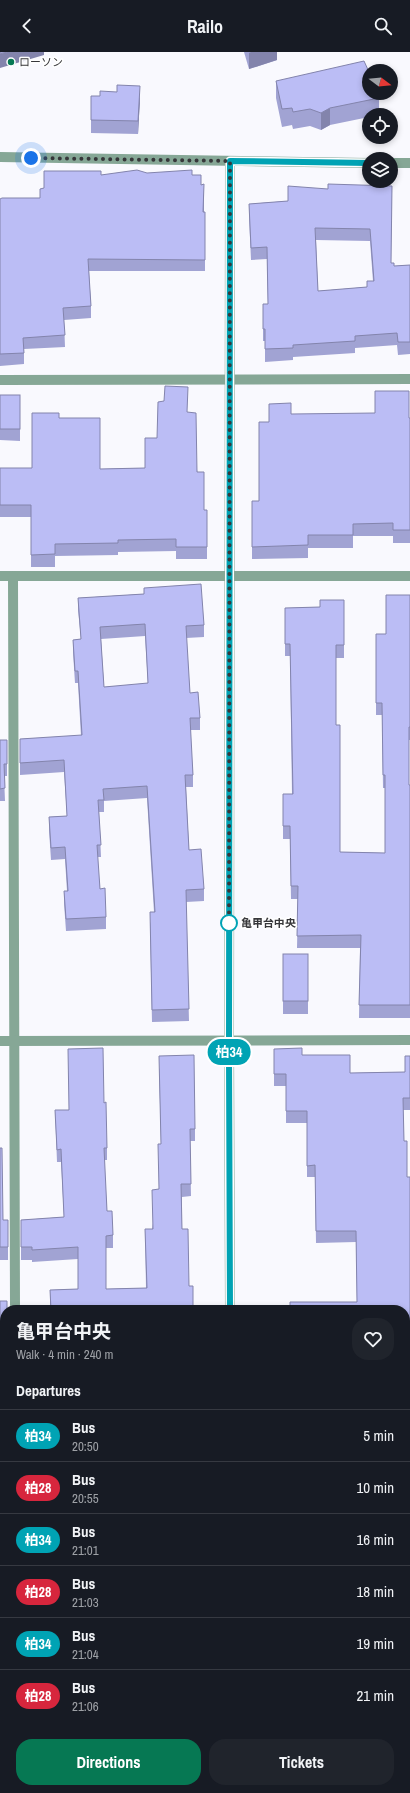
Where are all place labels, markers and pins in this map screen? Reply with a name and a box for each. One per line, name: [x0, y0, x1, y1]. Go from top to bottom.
place label: ローソン: [19, 55, 63, 69]
marker: ローソン: [6, 57, 16, 67]
marker: 亀甲台中央: [220, 914, 238, 932]
place label: 亀甲台中央: [241, 916, 296, 930]

